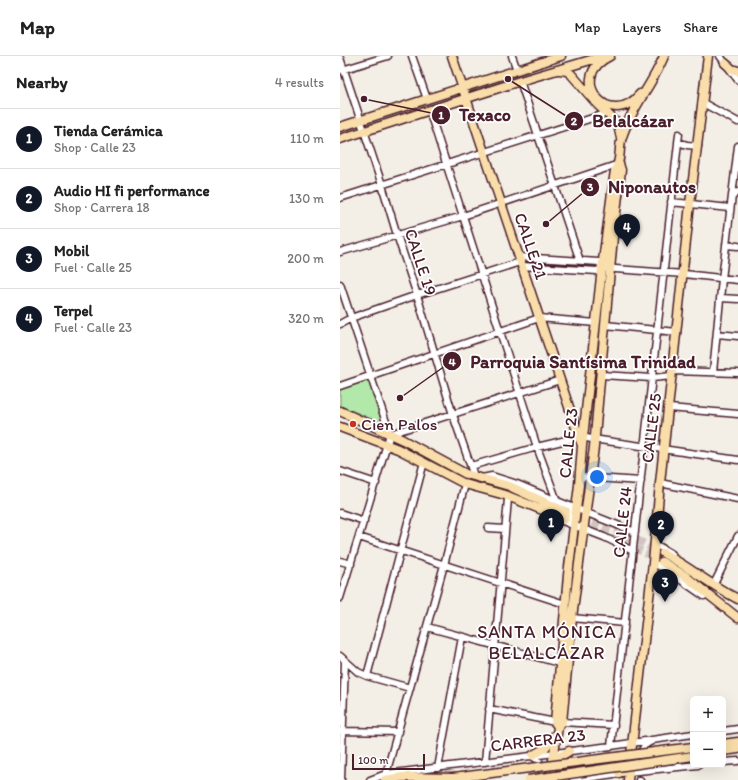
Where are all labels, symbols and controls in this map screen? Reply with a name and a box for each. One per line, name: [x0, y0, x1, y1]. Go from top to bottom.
text: Map: [20, 16, 55, 39]
text: Map: [575, 19, 600, 36]
text: Layers: [622, 19, 661, 36]
text: Share: [683, 19, 718, 36]
text: Nearby: [16, 72, 68, 92]
text: 4 results: [275, 75, 324, 90]
callout: Texaco: [431, 100, 519, 130]
text: Texaco: [458, 104, 511, 126]
callout: Belalcázar: [564, 106, 682, 136]
text: 1: [438, 108, 444, 122]
text: Belalcázar: [592, 110, 675, 132]
text: 2: [571, 114, 578, 128]
text: Tienda Cerámica: [54, 122, 163, 140]
text: 1: [26, 131, 32, 146]
text: 110 m: [290, 131, 324, 146]
text: Shop · Calle 23: [54, 140, 136, 155]
callout: Niponautos: [580, 172, 704, 202]
text: Niponautos: [608, 176, 696, 198]
text: 3: [587, 180, 594, 194]
text: Audio HI fi performance: [54, 182, 210, 200]
text: 2: [26, 191, 32, 206]
text: 130 m: [289, 191, 324, 206]
text: Shop · Carrera 18: [54, 200, 150, 215]
street label: CALLE 21: [510, 210, 552, 282]
pin: 4: [614, 214, 640, 247]
street label: CALLE 19: [401, 226, 441, 298]
text: Mobil: [54, 242, 89, 260]
text: 3: [25, 251, 33, 266]
text: 200 m: [287, 251, 324, 266]
text: Fuel · Calle 25: [54, 260, 132, 275]
text: Terpel: [54, 302, 93, 320]
text: 4: [25, 311, 33, 326]
text: 320 m: [288, 311, 324, 326]
text: Fuel · Calle 23: [54, 320, 132, 335]
callout: Parroquia Santísima Trinidad: [442, 346, 703, 376]
text: Parroquia Santísima Trinidad: [470, 351, 696, 373]
text: 4: [448, 355, 456, 369]
street label: CALLE 25: [637, 392, 665, 464]
street label: CALLE 23: [554, 407, 582, 479]
place label: Cien Palos: [361, 414, 437, 434]
marker: Cien Palos: [348, 419, 358, 429]
your location: [587, 467, 607, 487]
street label: CALLE 24: [608, 485, 636, 559]
pin: 1: [538, 509, 564, 542]
pin: 2: [648, 511, 674, 544]
pin: 3: [652, 569, 678, 602]
district label: SANTA MÓNICA BELALCÁZAR: [477, 621, 617, 664]
map controls: [690, 696, 726, 768]
button: +: [690, 696, 726, 732]
street label: CARRERA 23: [489, 724, 587, 756]
button: −: [690, 732, 726, 768]
scale bar: [352, 752, 425, 771]
text: 100 m: [358, 754, 388, 767]

